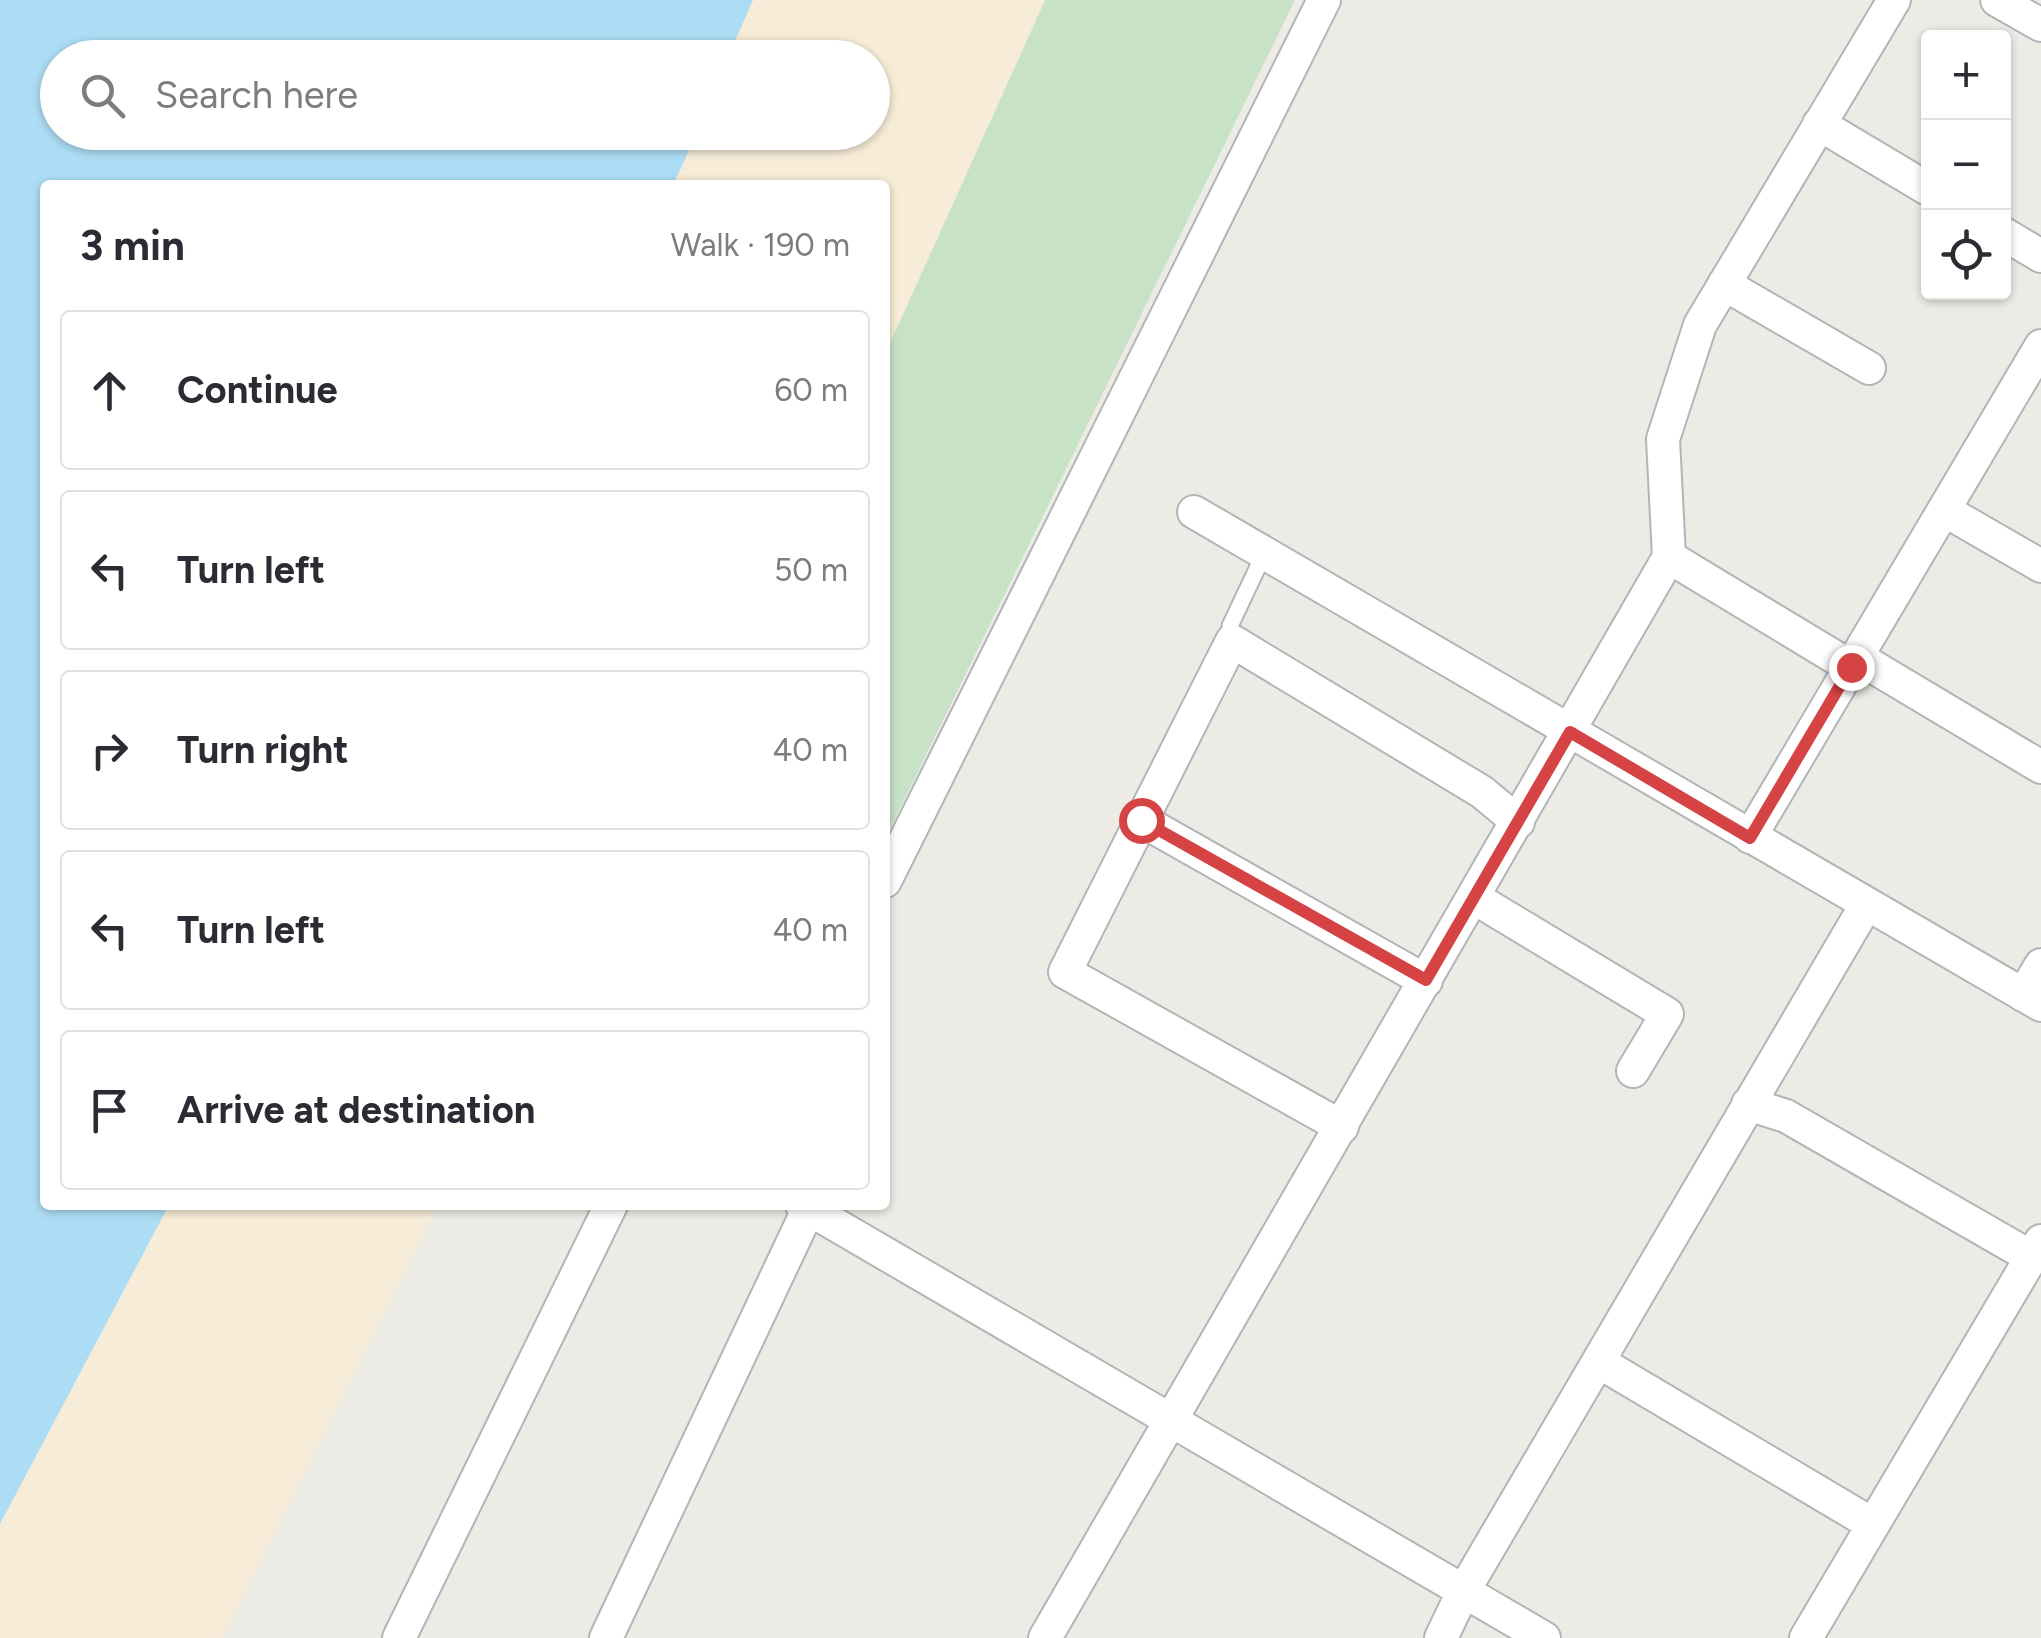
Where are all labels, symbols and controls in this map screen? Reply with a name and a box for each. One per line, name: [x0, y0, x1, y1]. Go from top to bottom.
map controls: [1921, 30, 2011, 300]
button: +: [1921, 30, 2011, 120]
search box: [40, 40, 890, 150]
icon: search: [75, 68, 130, 123]
text: Search here: [155, 72, 358, 118]
button: −: [1921, 120, 2011, 210]
button: locate: [1921, 210, 2011, 300]
text: 3 min: [80, 220, 185, 271]
text: Walk · 190 m: [671, 226, 850, 264]
icon: ahead: [82, 363, 137, 418]
text: Continue: [177, 367, 338, 413]
text: 60 m: [774, 371, 848, 409]
icon: left: [82, 543, 137, 598]
text: Turn left: [177, 547, 325, 593]
text: 50 m: [774, 551, 848, 589]
route end: [1829, 645, 1875, 691]
icon: right: [82, 723, 137, 778]
text: Turn right: [177, 727, 349, 773]
text: 40 m: [772, 731, 848, 769]
route start: [1119, 798, 1165, 844]
icon: left: [82, 903, 137, 958]
text: Turn left: [177, 907, 325, 953]
text: 40 m: [772, 911, 848, 949]
icon: arrive: [82, 1083, 137, 1138]
text: Arrive at destination: [177, 1087, 535, 1133]

